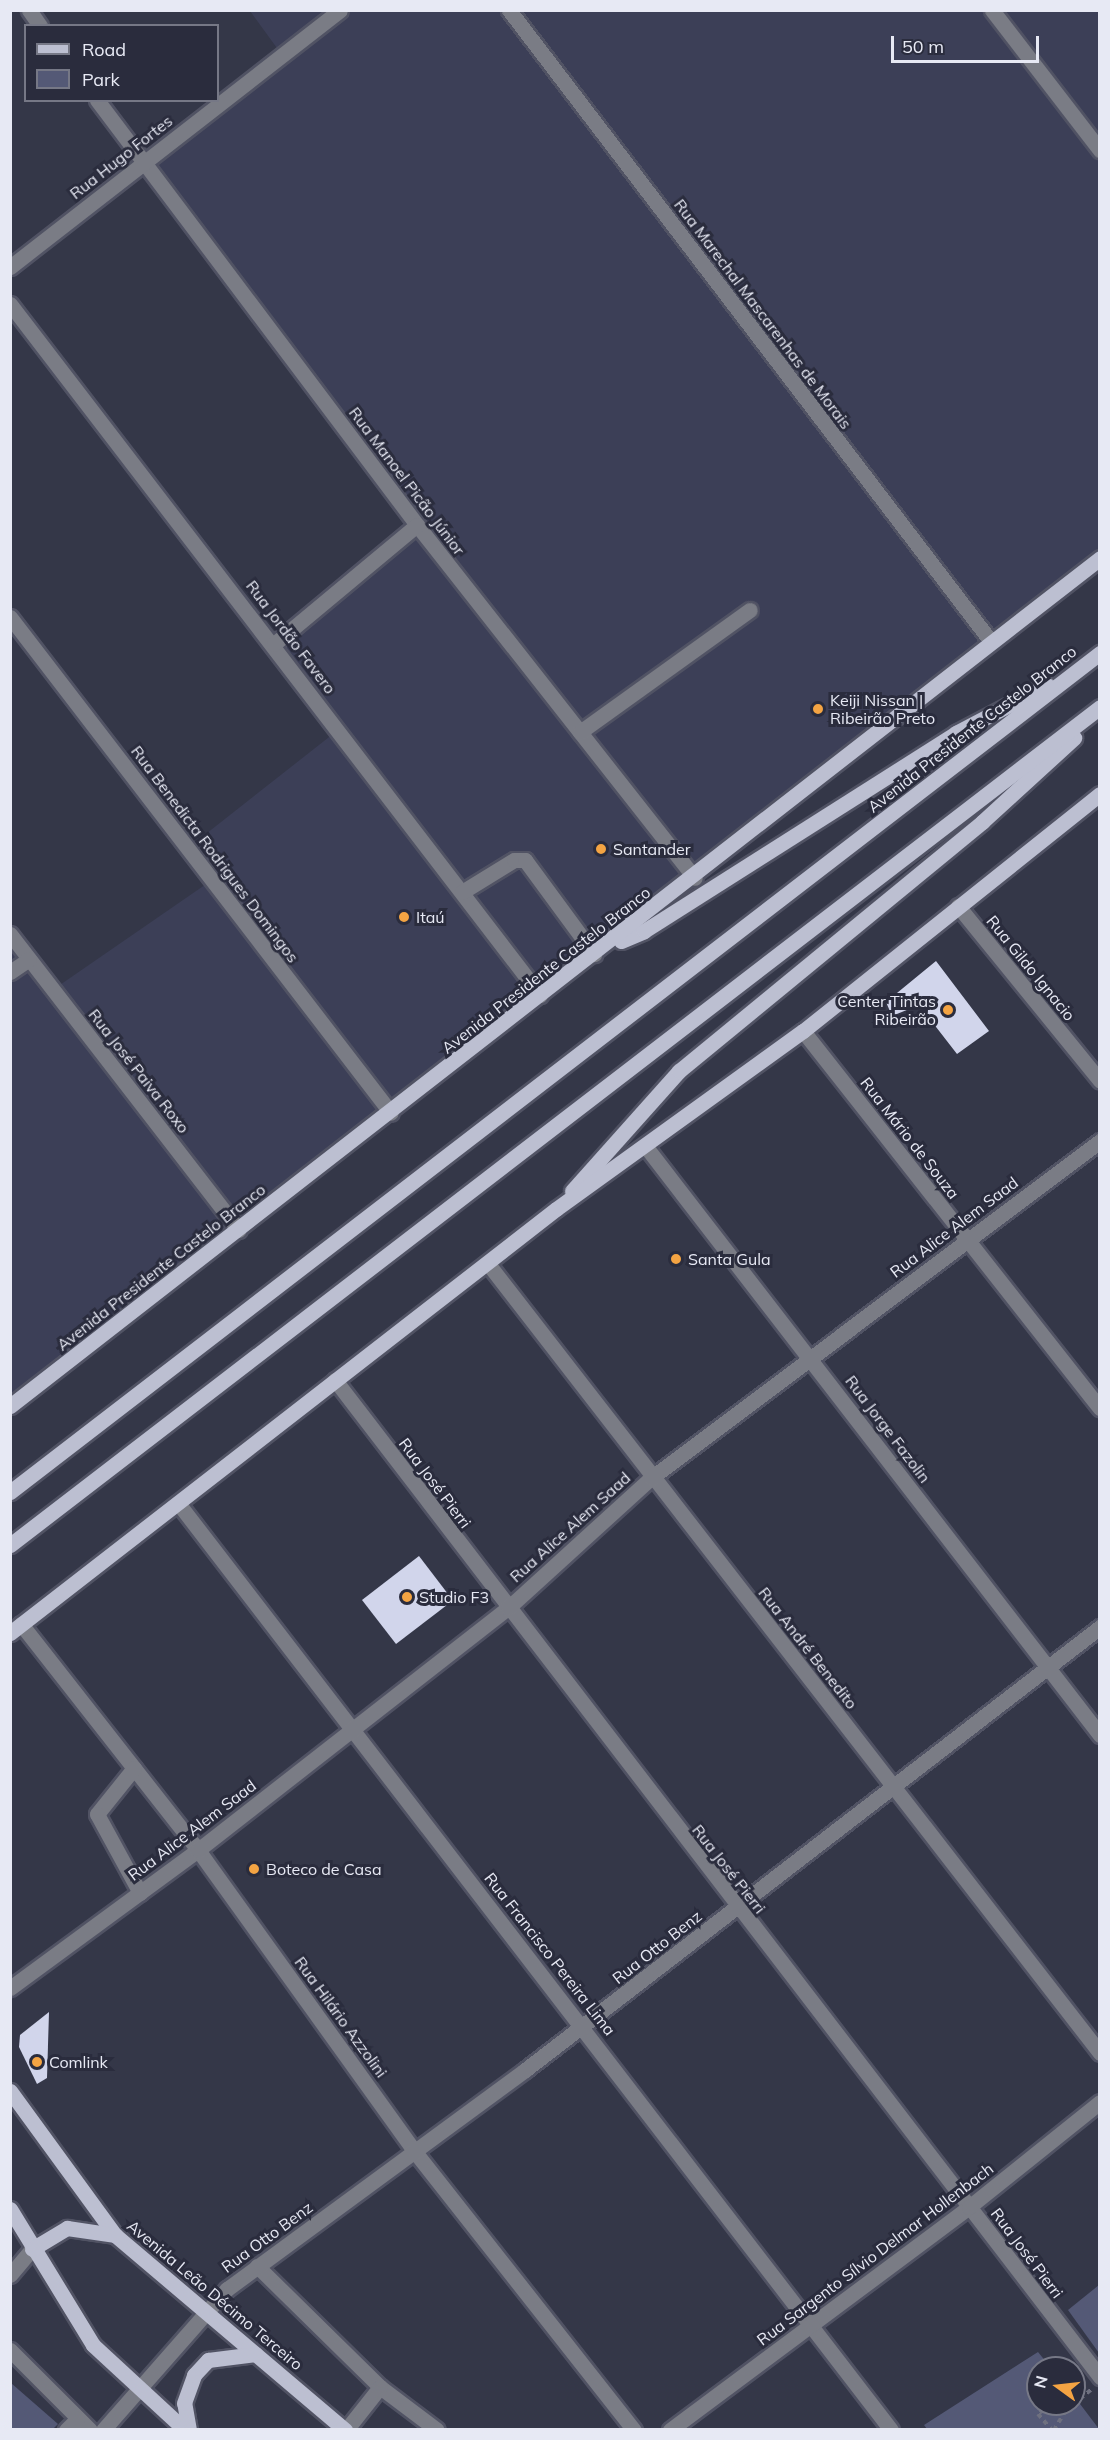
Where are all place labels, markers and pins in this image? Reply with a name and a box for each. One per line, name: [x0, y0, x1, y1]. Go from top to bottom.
place label: Keiji Nissan | Ribeirão Preto: [830, 690, 935, 728]
marker: Keiji Nissan | Ribeirão Preto: [811, 702, 825, 716]
place label: Santander: [613, 839, 691, 859]
marker: Santander: [594, 842, 608, 856]
place label: Itaú: [416, 907, 445, 927]
marker: Itaú: [397, 910, 411, 924]
place label: Center Tintas Ribeirão: [837, 991, 936, 1029]
marker: Center Tintas Ribeirão: [941, 1003, 955, 1017]
place label: Santa Gula: [688, 1249, 771, 1269]
marker: Santa Gula: [669, 1252, 683, 1266]
place label: Studio F3: [419, 1587, 489, 1607]
marker: Studio F3: [400, 1590, 414, 1604]
place label: Boteco de Casa: [266, 1859, 382, 1879]
marker: Boteco de Casa: [247, 1862, 261, 1876]
place label: Comlink: [49, 2052, 108, 2072]
marker: Comlink: [30, 2055, 44, 2069]

